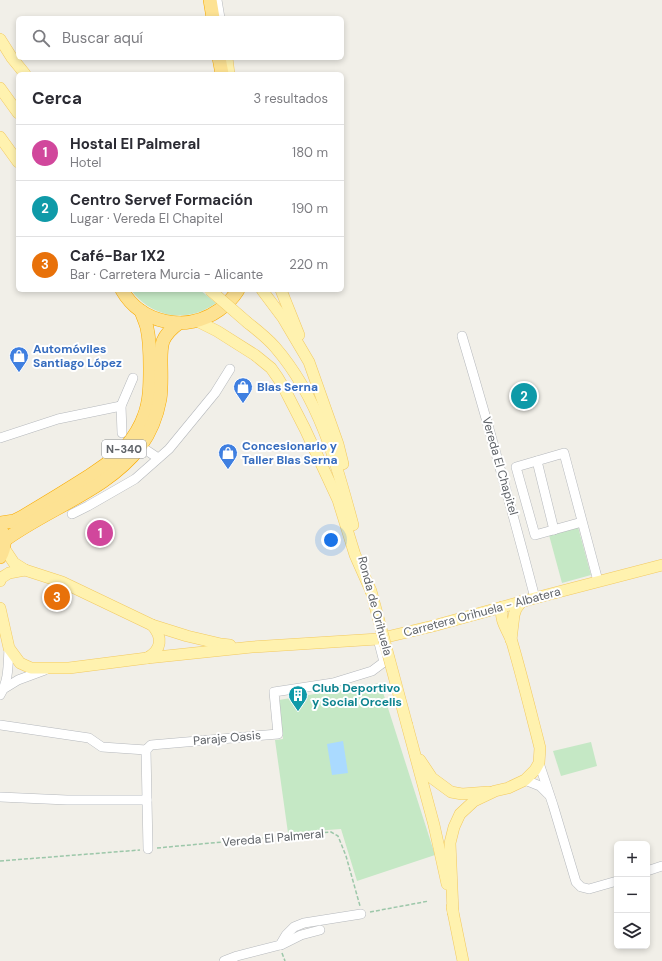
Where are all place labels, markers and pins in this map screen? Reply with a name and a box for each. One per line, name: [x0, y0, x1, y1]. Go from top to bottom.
place label: Automóviles Santiago López: [33, 341, 122, 371]
shop icon: Automóviles Santiago López: [8, 345, 30, 373]
shop icon: Blas Serna: [232, 376, 254, 404]
place label: Blas Serna: [257, 379, 318, 395]
pin: 2: [511, 381, 537, 411]
place label: Concesionario y Taller Blas Serna: [242, 438, 338, 468]
shop icon: Concesionario y Taller Blas Serna: [217, 442, 239, 470]
pin: 1: [87, 518, 113, 548]
pin: 3: [44, 582, 70, 612]
place label: Club Deportivo y Social Orcelis: [312, 680, 402, 710]
building icon: Club Deportivo y Social Orcelis: [287, 684, 309, 712]

